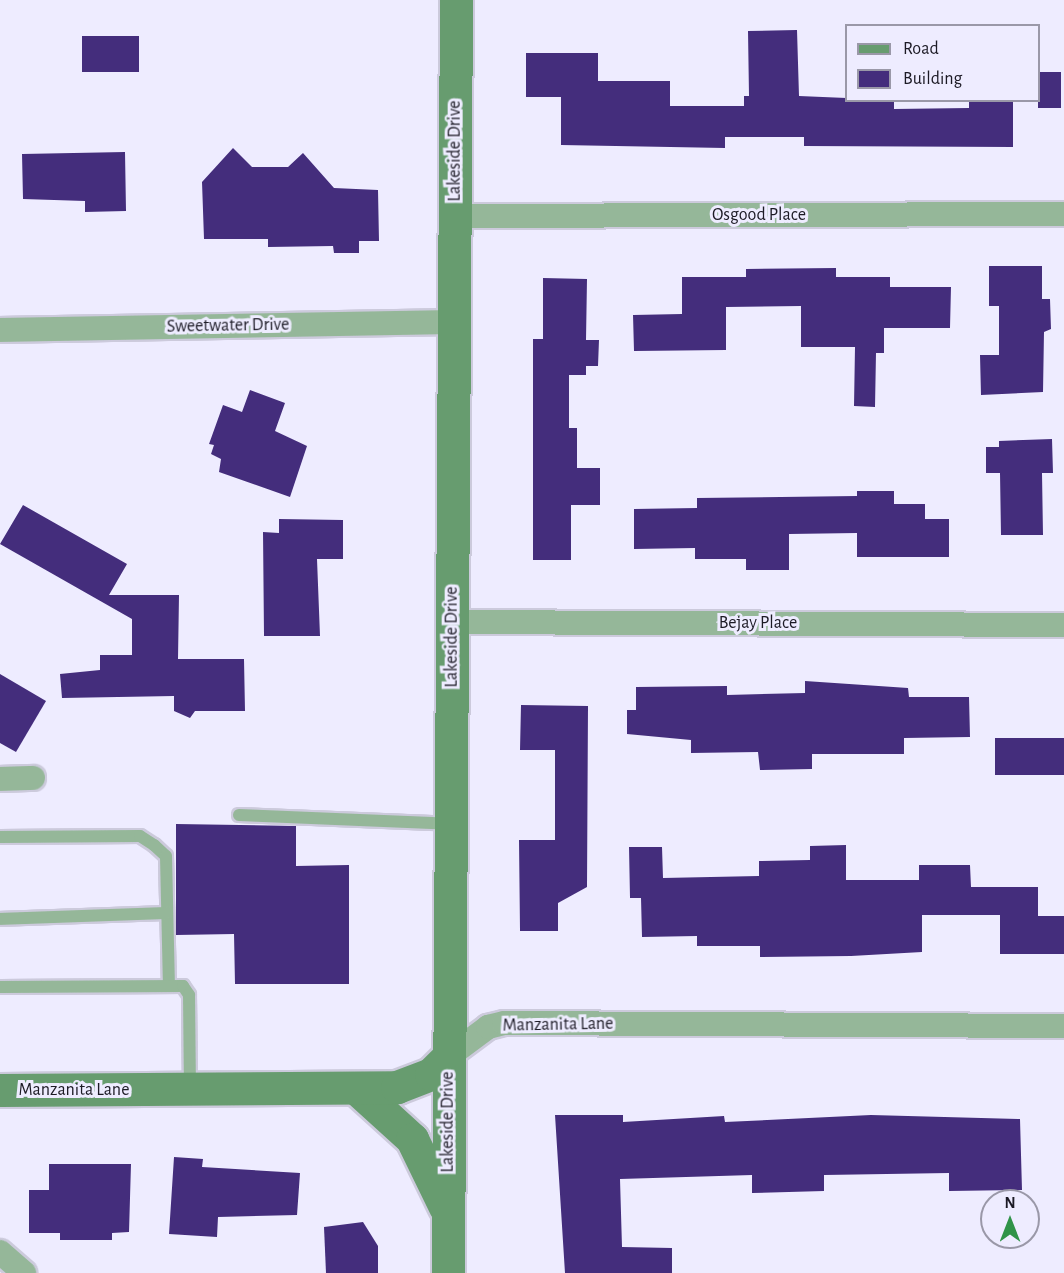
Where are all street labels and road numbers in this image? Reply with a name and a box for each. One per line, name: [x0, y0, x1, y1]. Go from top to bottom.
street label: Lakeside Drive: [444, 100, 466, 202]
street label: Osgood Place: [712, 204, 806, 226]
street label: Sweetwater Drive: [167, 314, 289, 338]
street label: Lakeside Drive: [441, 586, 463, 688]
street label: Bejay Place: [719, 612, 797, 634]
street label: Manzanita Lane: [502, 1013, 614, 1037]
street label: Lakeside Drive: [437, 1071, 459, 1173]
street label: Manzanita Lane: [19, 1079, 129, 1101]

